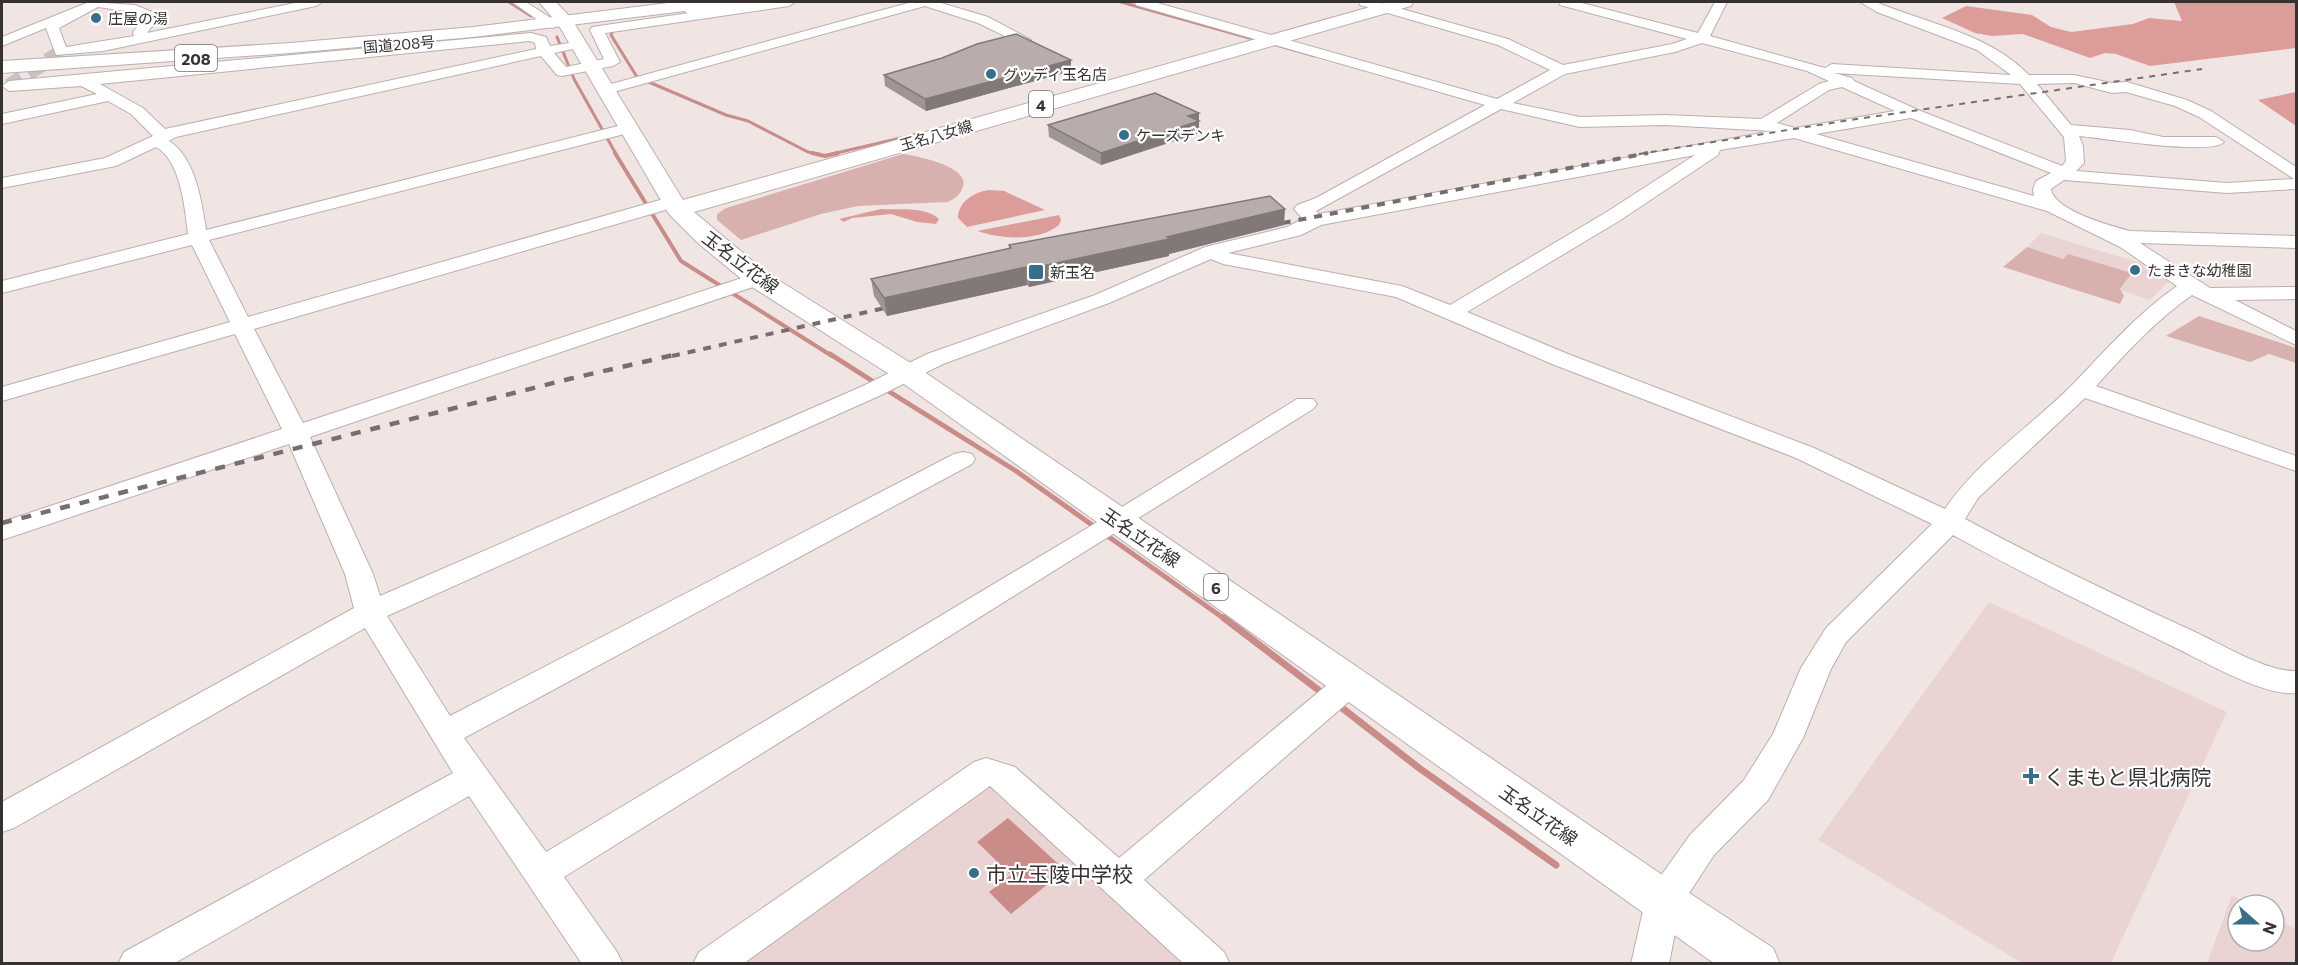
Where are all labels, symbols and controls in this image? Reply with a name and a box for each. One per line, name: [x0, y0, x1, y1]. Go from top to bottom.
place label: 庄屋の湯: [108, 9, 168, 27]
marker: 庄屋の湯: [89, 11, 103, 25]
street label: 国道208号: [362, 32, 436, 56]
road number: 208: [175, 45, 217, 71]
place label: グッディ玉名店: [1003, 65, 1107, 83]
marker: グッディ玉名店: [984, 67, 998, 81]
road number: 4: [1029, 91, 1053, 117]
street label: 玉名八女線: [897, 116, 975, 154]
place label: ケーズデンキ: [1136, 126, 1225, 144]
marker: ケーズデンキ: [1117, 128, 1131, 142]
street label: 玉名立花線: [698, 226, 784, 298]
place label: たまきな幼稚園: [2147, 261, 2252, 279]
marker: 新玉名: [1027, 263, 1045, 281]
place label: 新玉名: [1050, 263, 1095, 281]
marker: たまきな幼稚園: [2128, 263, 2142, 277]
street label: 玉名立花線: [1098, 503, 1184, 571]
road number: 6: [1204, 574, 1228, 600]
place label: くまもと県北病院: [2044, 764, 2212, 789]
marker: くまもと県北病院: [2022, 767, 2040, 785]
street label: 玉名立花線: [1496, 780, 1582, 850]
place label: 市立玉陵中学校: [986, 861, 1133, 886]
marker: 市立玉陵中学校: [967, 866, 981, 880]
north arrow: [2226, 893, 2286, 953]
text: N: [2259, 920, 2281, 938]

